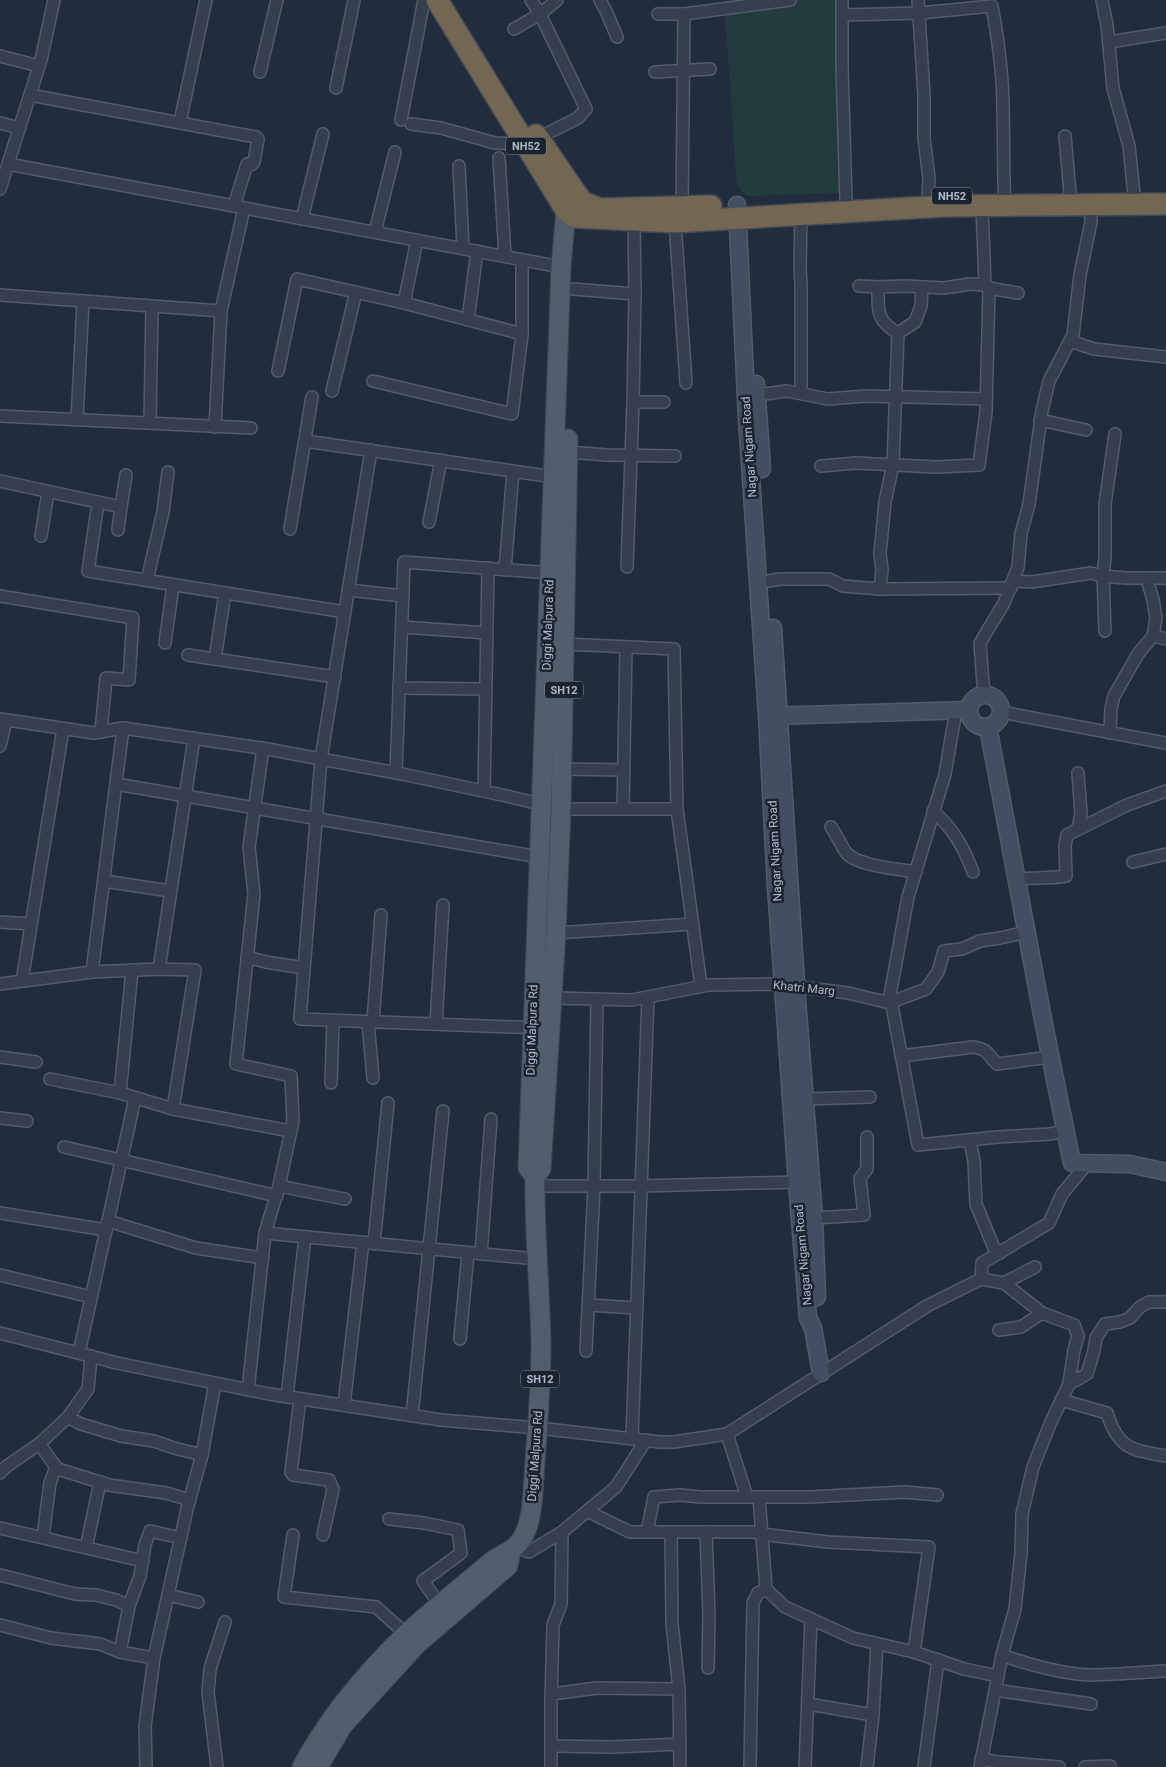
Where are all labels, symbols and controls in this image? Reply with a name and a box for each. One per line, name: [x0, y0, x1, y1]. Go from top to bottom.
road number: NH52: [506, 138, 546, 154]
road number: NH52: [932, 188, 972, 205]
street label: Nagar Nigam Road: [738, 396, 760, 498]
street label: Diggi Malpura Rd: [539, 579, 557, 671]
road number: SH12: [545, 682, 583, 698]
street label: Nagar Nigam Road: [765, 800, 785, 902]
street label: Khatri Marg: [772, 978, 836, 998]
street label: Diggi Malpura Rd: [523, 984, 541, 1076]
street label: Nagar Nigam Road: [792, 1204, 814, 1306]
road number: SH12: [521, 1370, 559, 1388]
street label: Diggi Malpura Rd: [525, 1410, 545, 1502]

